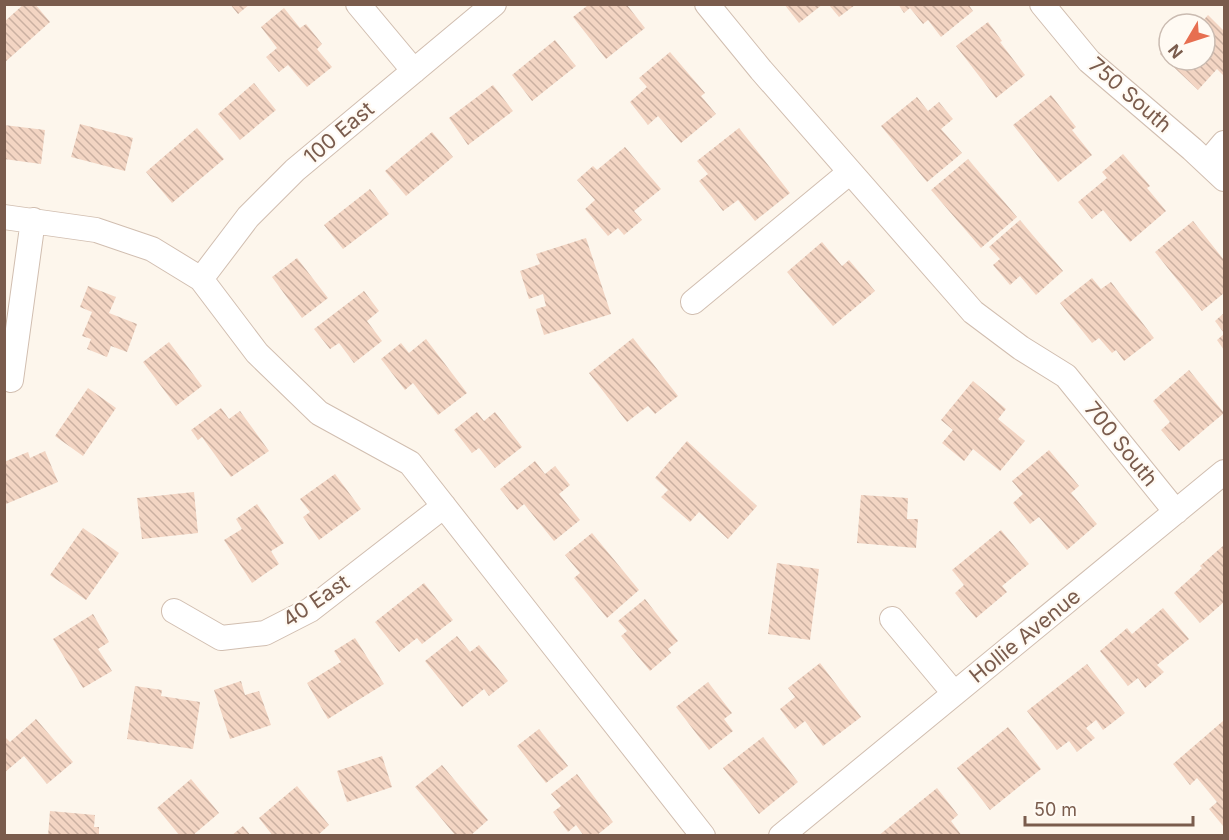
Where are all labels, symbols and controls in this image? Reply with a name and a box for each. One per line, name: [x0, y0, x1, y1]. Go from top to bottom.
north arrow: [1157, 12, 1217, 72]
text: N: [1164, 40, 1187, 62]
street label: 750 South: [1084, 52, 1177, 137]
street label: 100 East: [299, 96, 379, 169]
street label: 700 South: [1080, 396, 1163, 491]
street label: 40 East: [278, 569, 354, 632]
street label: Hollie Avenue: [964, 583, 1085, 688]
scale bar: [1025, 789, 1193, 827]
text: 50 m: [1034, 799, 1077, 820]

